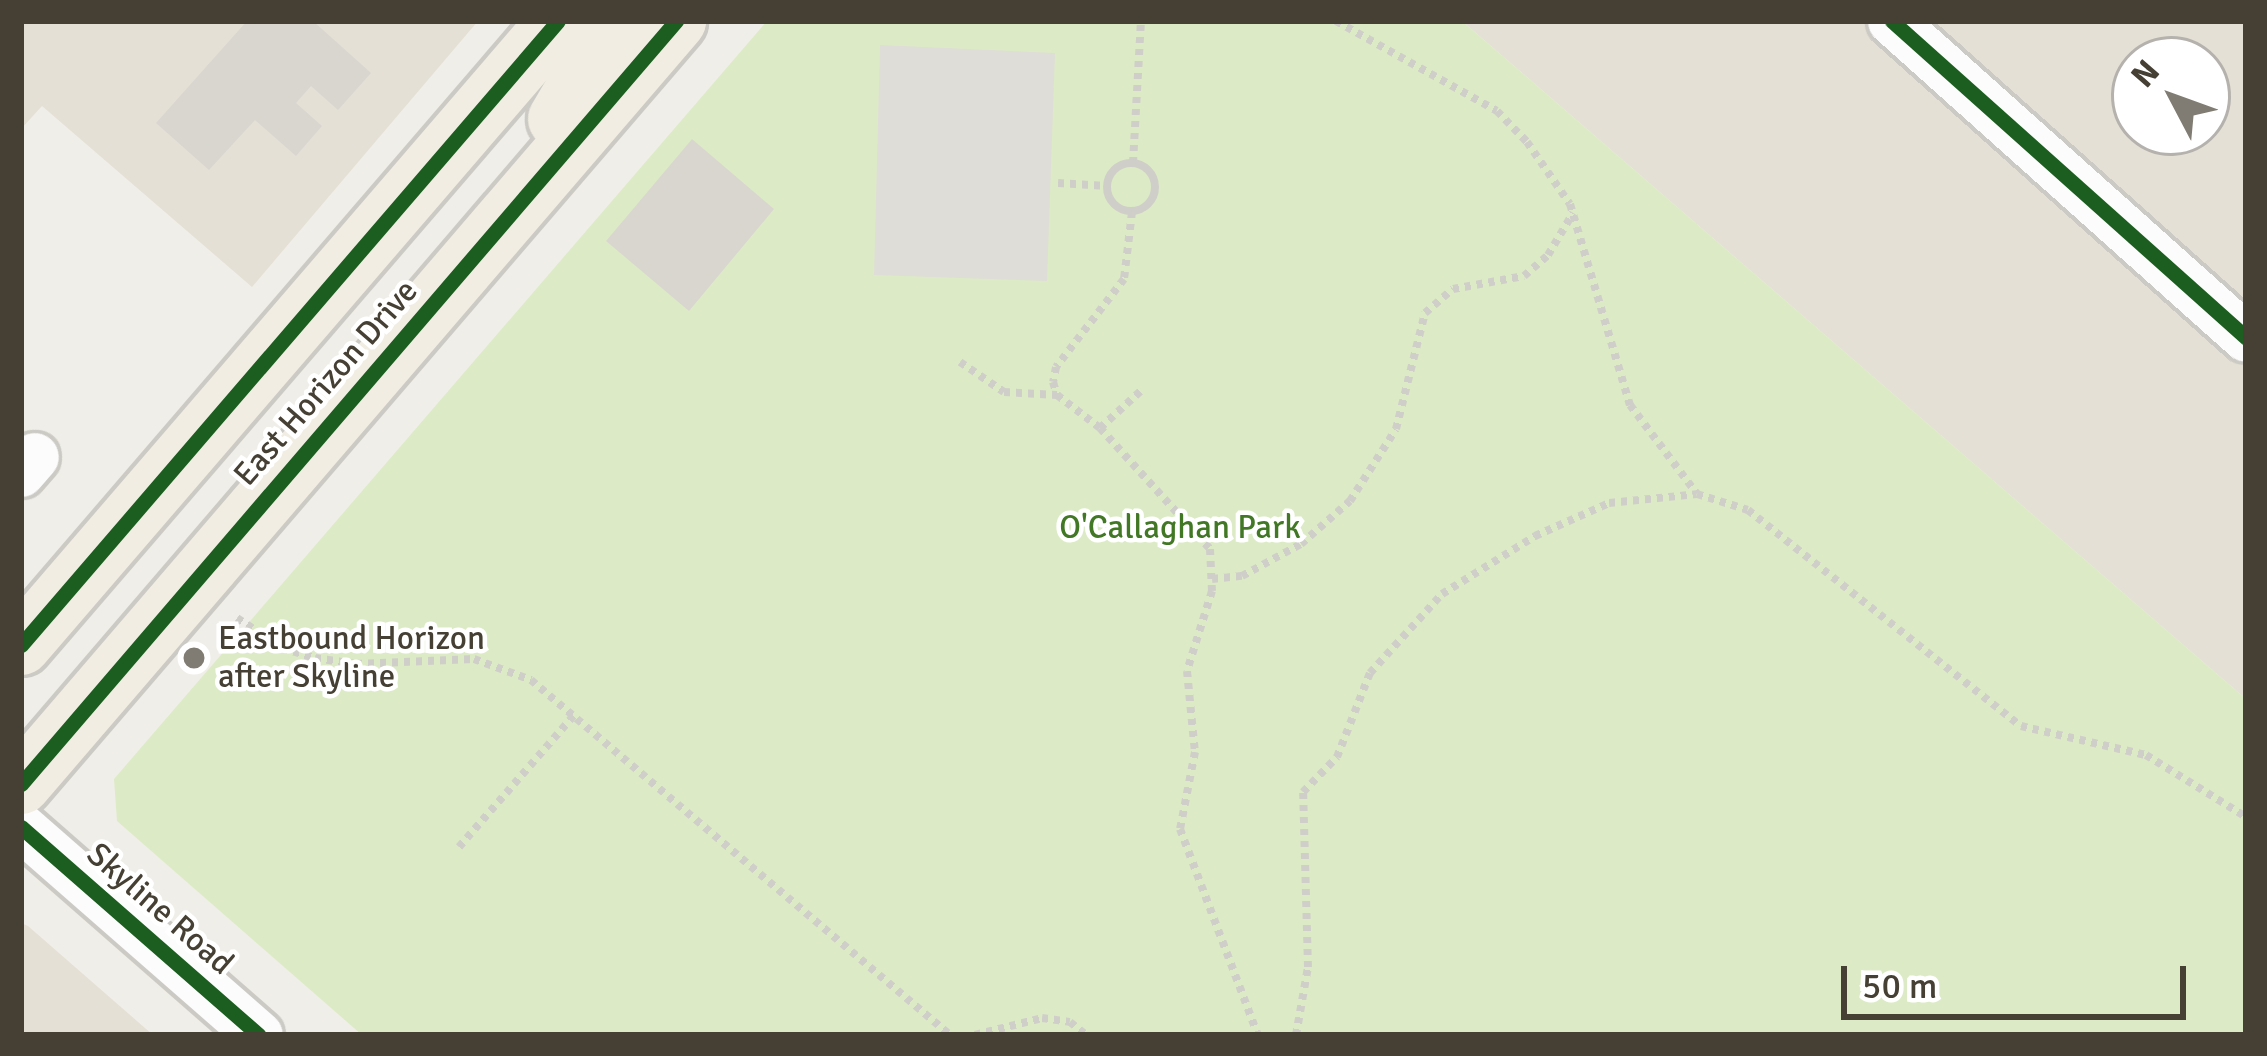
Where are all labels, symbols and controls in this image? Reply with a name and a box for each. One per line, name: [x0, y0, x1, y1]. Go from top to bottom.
north arrow: [2111, 36, 2231, 156]
text: N: [2123, 52, 2169, 96]
street label: East Horizon Drive: [226, 272, 426, 494]
park label: O'Callaghan Park: [1059, 508, 1301, 548]
place label: Eastbound Horizon after Skyline: [218, 619, 485, 697]
marker: Eastbound Horizon after Skyline: [181, 645, 207, 671]
street label: Skyline Road: [79, 835, 241, 983]
scale bar: [1847, 942, 2192, 1016]
text: 50 m: [1862, 964, 1938, 1009]

